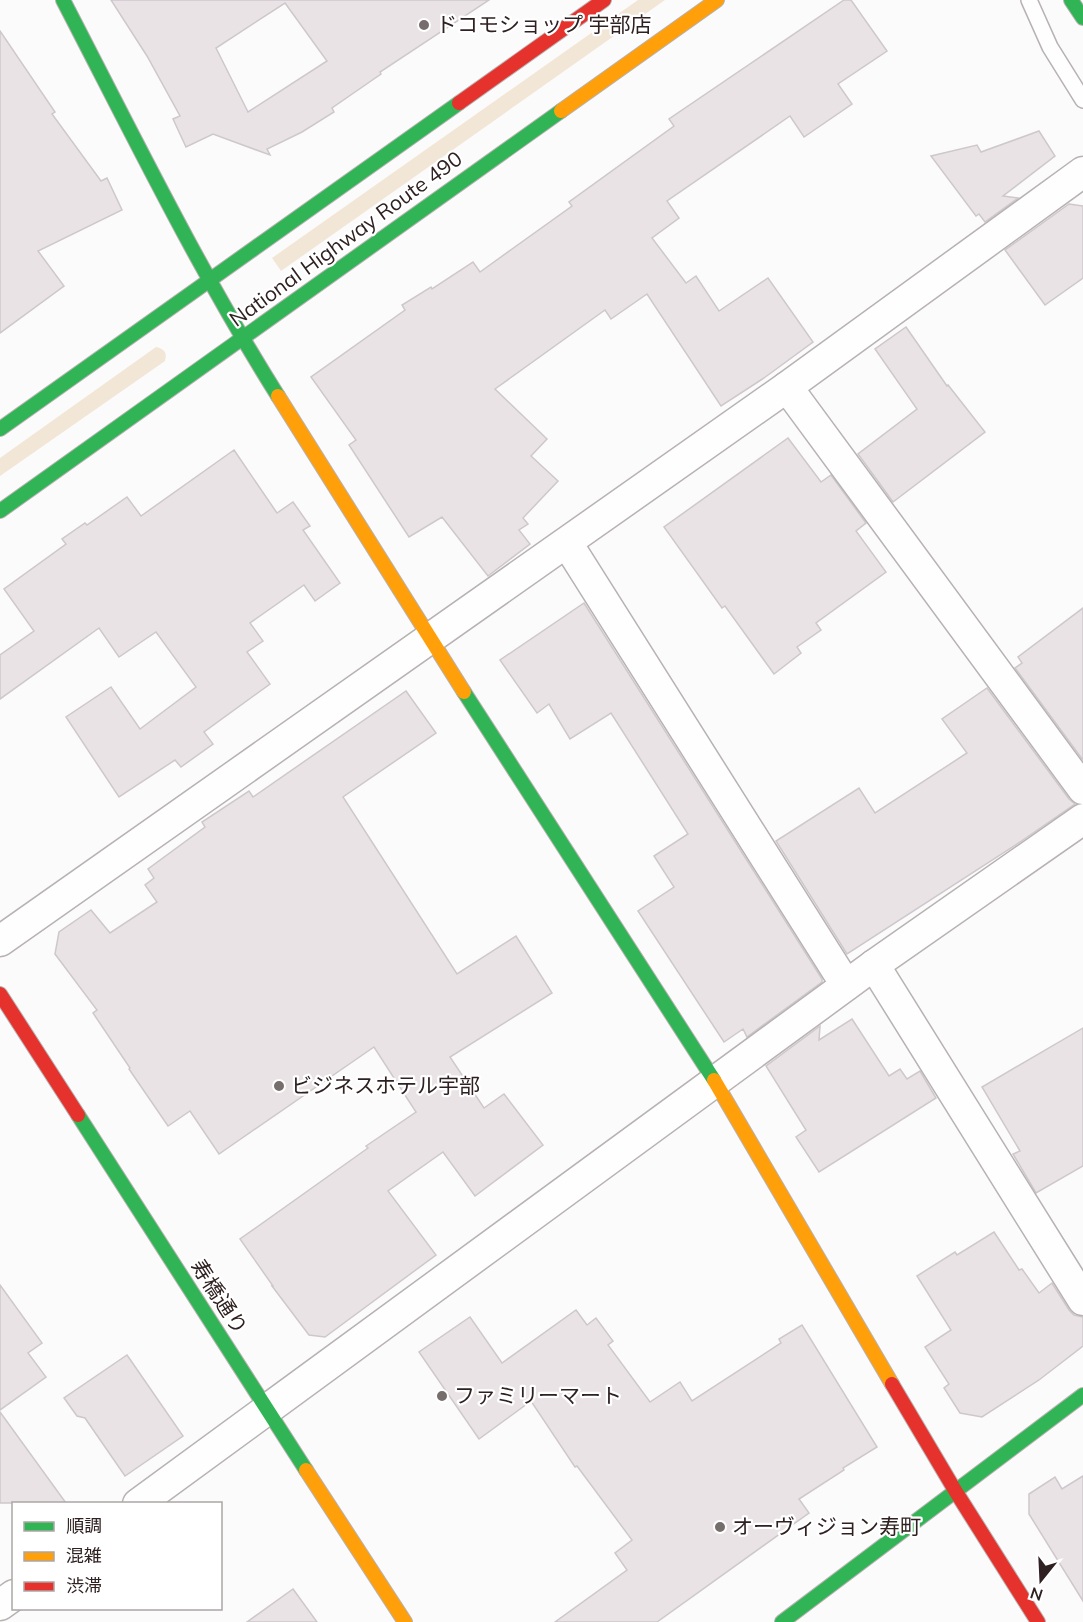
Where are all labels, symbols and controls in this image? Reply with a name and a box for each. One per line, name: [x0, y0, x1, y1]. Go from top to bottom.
place label: ドコモショップ 宇部店: [436, 11, 651, 37]
marker: ドコモショップ 宇部店: [417, 18, 431, 32]
street label: National Highway Route 490: [224, 145, 467, 331]
place label: ビジネスホテル宇部: [291, 1072, 480, 1098]
marker: ビジネスホテル宇部: [272, 1079, 286, 1093]
street label: 寿橋通り: [186, 1254, 254, 1339]
place label: ファミリーマート: [454, 1382, 622, 1408]
marker: ファミリーマート: [435, 1389, 449, 1403]
legend: [12, 1502, 222, 1610]
place label: オーヴィジョン寿町: [732, 1513, 921, 1539]
text: 順調: [66, 1514, 102, 1537]
marker: オーヴィジョン寿町: [713, 1520, 727, 1534]
text: 混雑: [66, 1544, 102, 1567]
north arrow: [1011, 1550, 1071, 1610]
text: 渋滞: [66, 1574, 102, 1597]
text: N: [1028, 1583, 1045, 1606]

